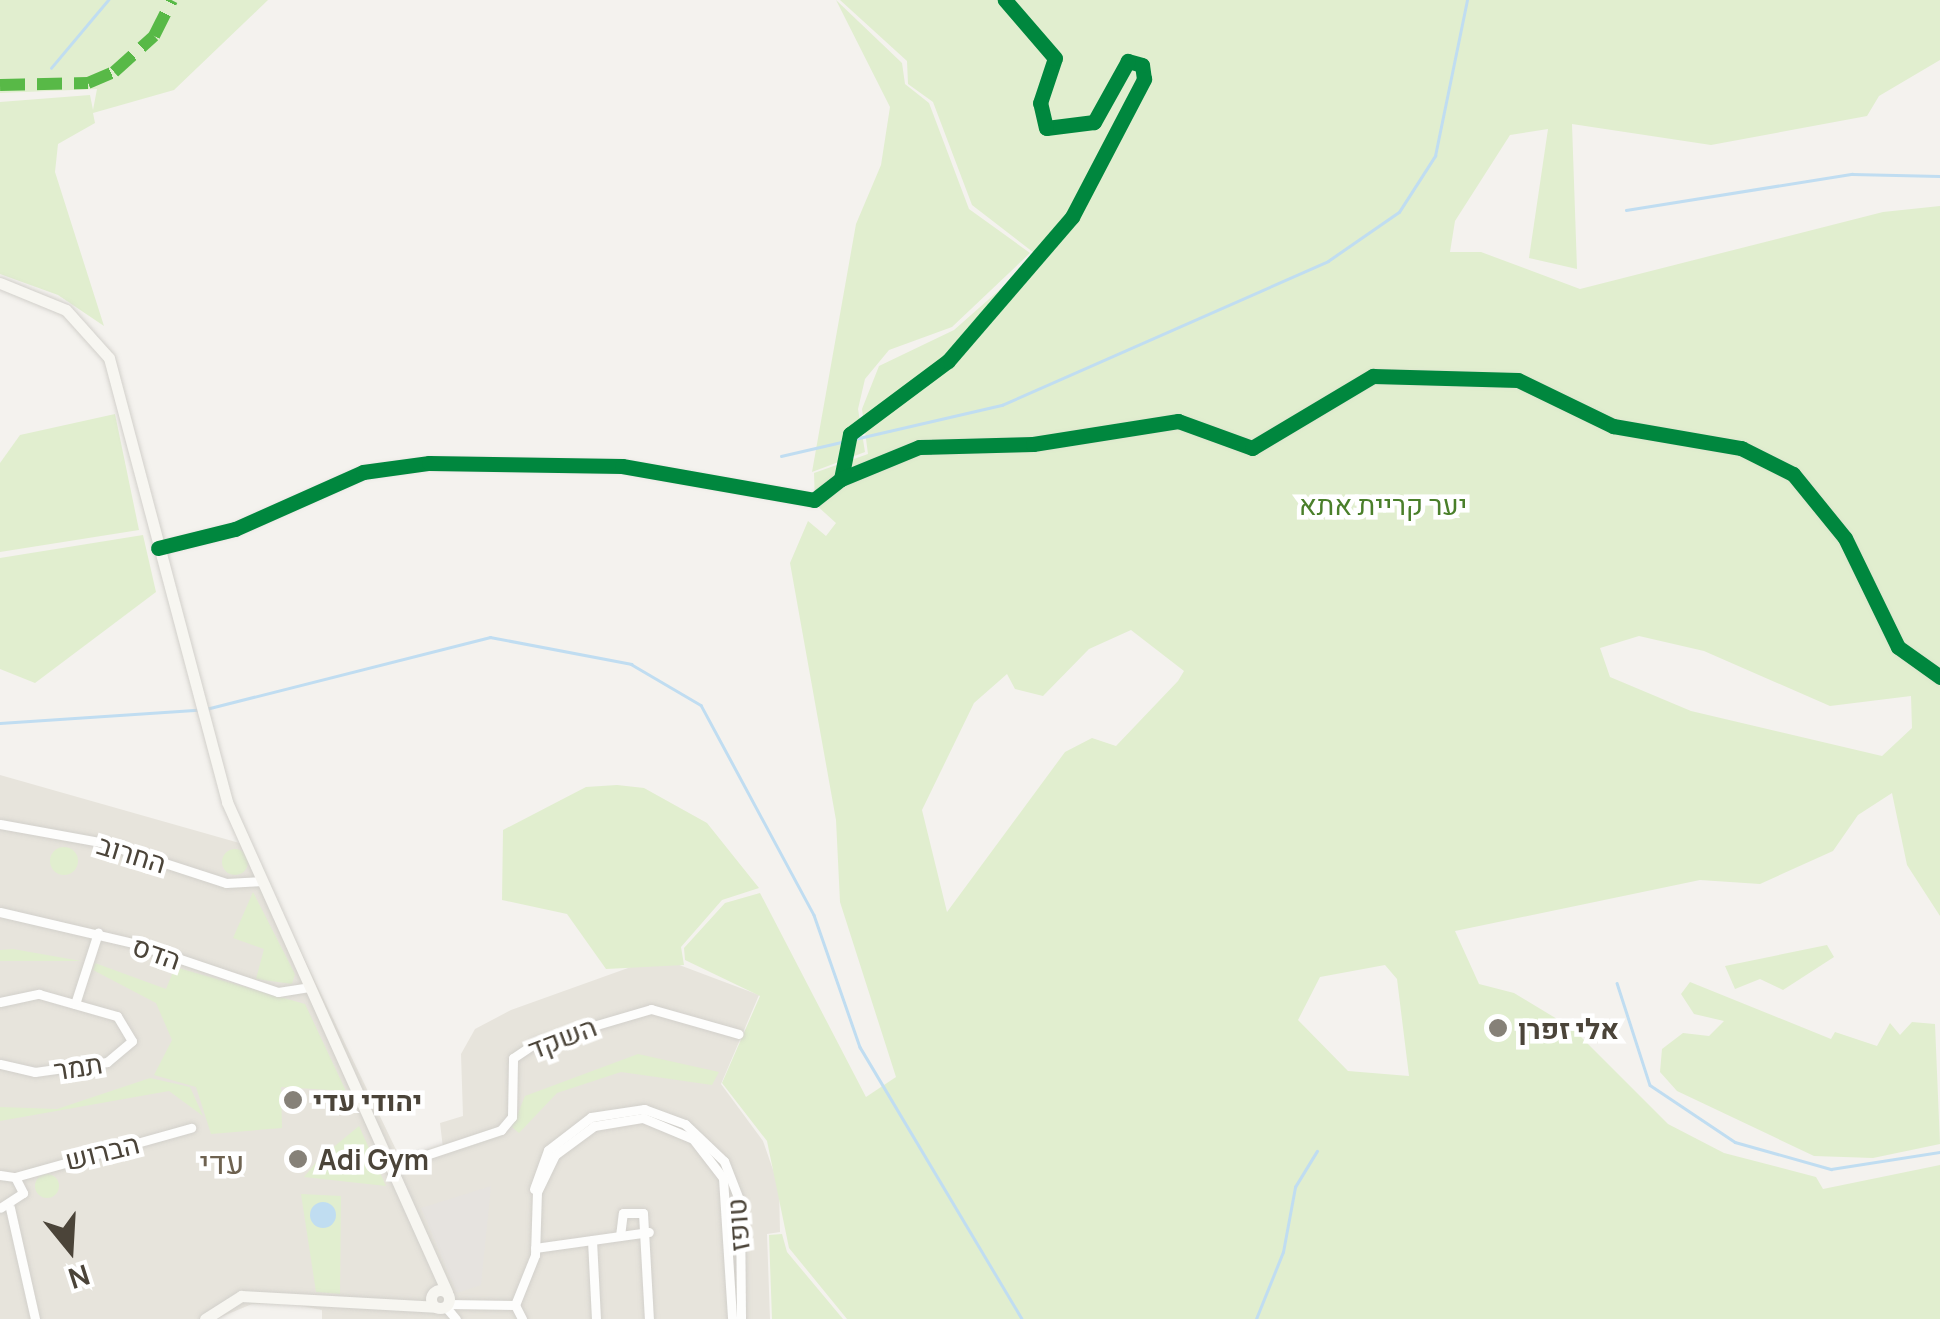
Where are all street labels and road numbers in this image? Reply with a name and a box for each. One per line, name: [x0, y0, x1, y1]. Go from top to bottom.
street label: החרוב: [94, 827, 170, 879]
street label: הדס: [128, 928, 186, 976]
street label: השקד: [523, 1009, 601, 1065]
street label: תמר: [51, 1046, 105, 1086]
street label: הברוש: [61, 1126, 143, 1176]
street label: טופז: [718, 1197, 756, 1253]

